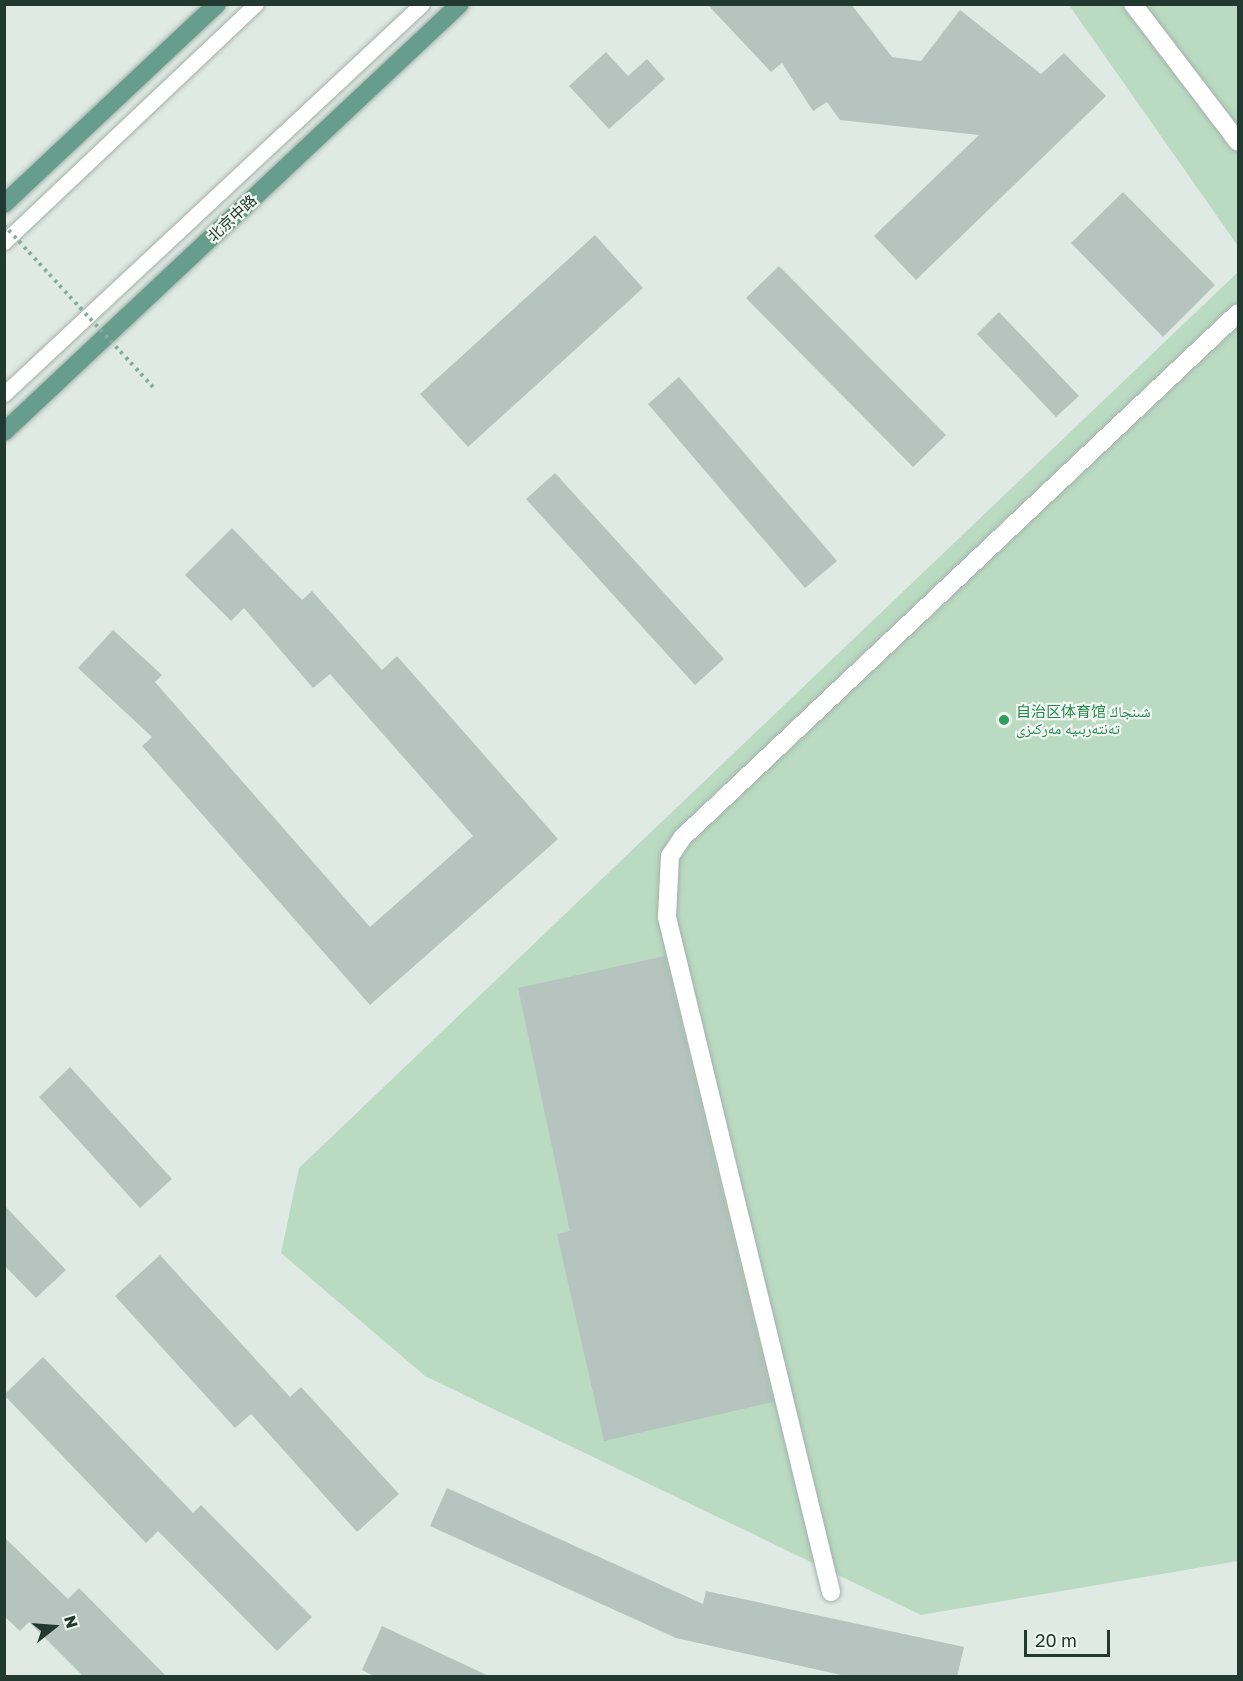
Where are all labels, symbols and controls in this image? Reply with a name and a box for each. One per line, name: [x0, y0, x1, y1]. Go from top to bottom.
street label: 北京中路: [204, 191, 260, 245]
place label: 自治区体育馆 شىنجاڭ تەنتەربىيە مەركىزى: [1016, 702, 1151, 737]
marker: 自治区体育馆 شىنجاڭ تەنتەربىيە مەركىزى: [997, 713, 1011, 727]
north arrow: [24, 1597, 84, 1657]
text: N: [60, 1613, 83, 1630]
scale bar: [1027, 1618, 1112, 1656]
text: 20 m: [1035, 1629, 1077, 1651]

